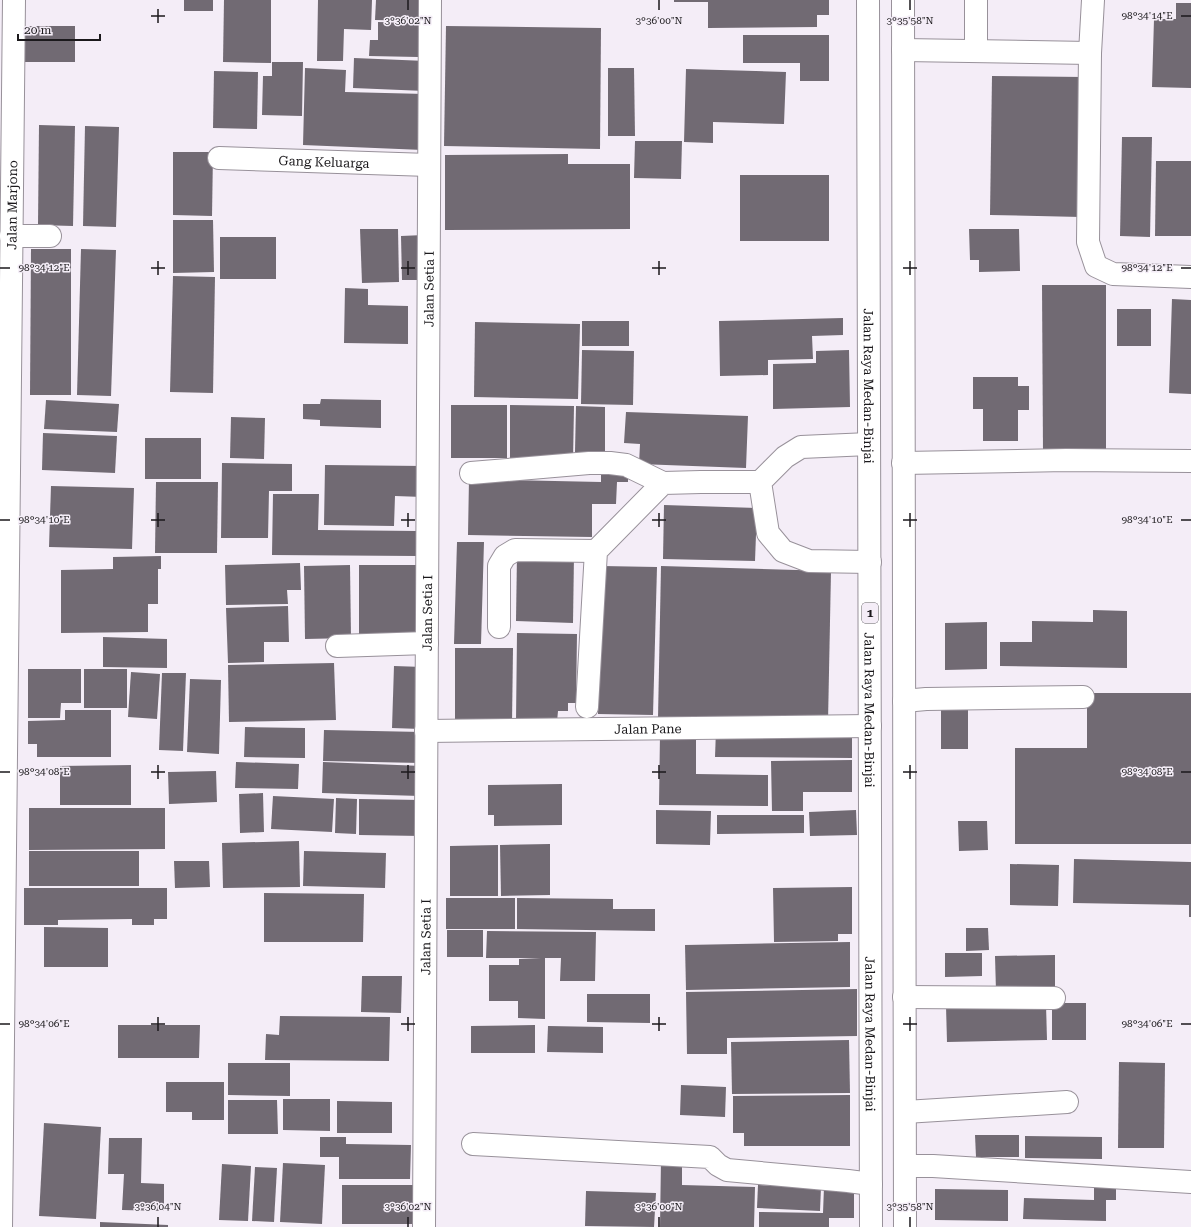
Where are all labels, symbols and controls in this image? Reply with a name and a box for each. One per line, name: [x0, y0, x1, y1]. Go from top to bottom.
text: 98°34'14"E: [1121, 10, 1173, 21]
text: 3°36'02"N: [384, 15, 432, 26]
text: 3°36'00"N: [635, 15, 683, 26]
text: 3°35'58"N: [886, 15, 934, 26]
scale bar: [18, 16, 100, 42]
text: 20 m: [24, 23, 51, 37]
street label: Gang Keluarga: [278, 152, 370, 171]
street label: Jalan Marjono: [4, 160, 20, 250]
street label: Jalan Setia I: [421, 251, 436, 327]
text: 98°34'12"E: [18, 262, 70, 273]
text: 98°34'12"E: [1121, 262, 1173, 273]
street label: Jalan Raya Medan-Binjai: [861, 308, 877, 464]
text: 98°34'10"E: [18, 514, 70, 525]
text: 98°34'10"E: [1121, 514, 1173, 525]
street label: Jalan Setia I: [419, 575, 435, 651]
road number: 1: [862, 603, 878, 623]
street label: Jalan Raya Medan-Binjai: [862, 632, 877, 788]
street label: Jalan Pane: [614, 721, 682, 736]
text: 98°34'08"E: [18, 766, 70, 777]
text: 98°34'08"E: [1121, 766, 1173, 777]
street label: Jalan Setia I: [418, 899, 433, 975]
street label: Jalan Raya Medan-Binjai: [863, 956, 878, 1112]
text: 98°34'06"E: [18, 1018, 70, 1029]
text: 98°34'06"E: [1121, 1018, 1173, 1029]
text: 3°36'04"N: [134, 1201, 182, 1212]
text: 3°36'02"N: [384, 1201, 432, 1212]
text: 3°36'00"N: [635, 1201, 683, 1212]
text: 3°35'58"N: [886, 1201, 934, 1212]

